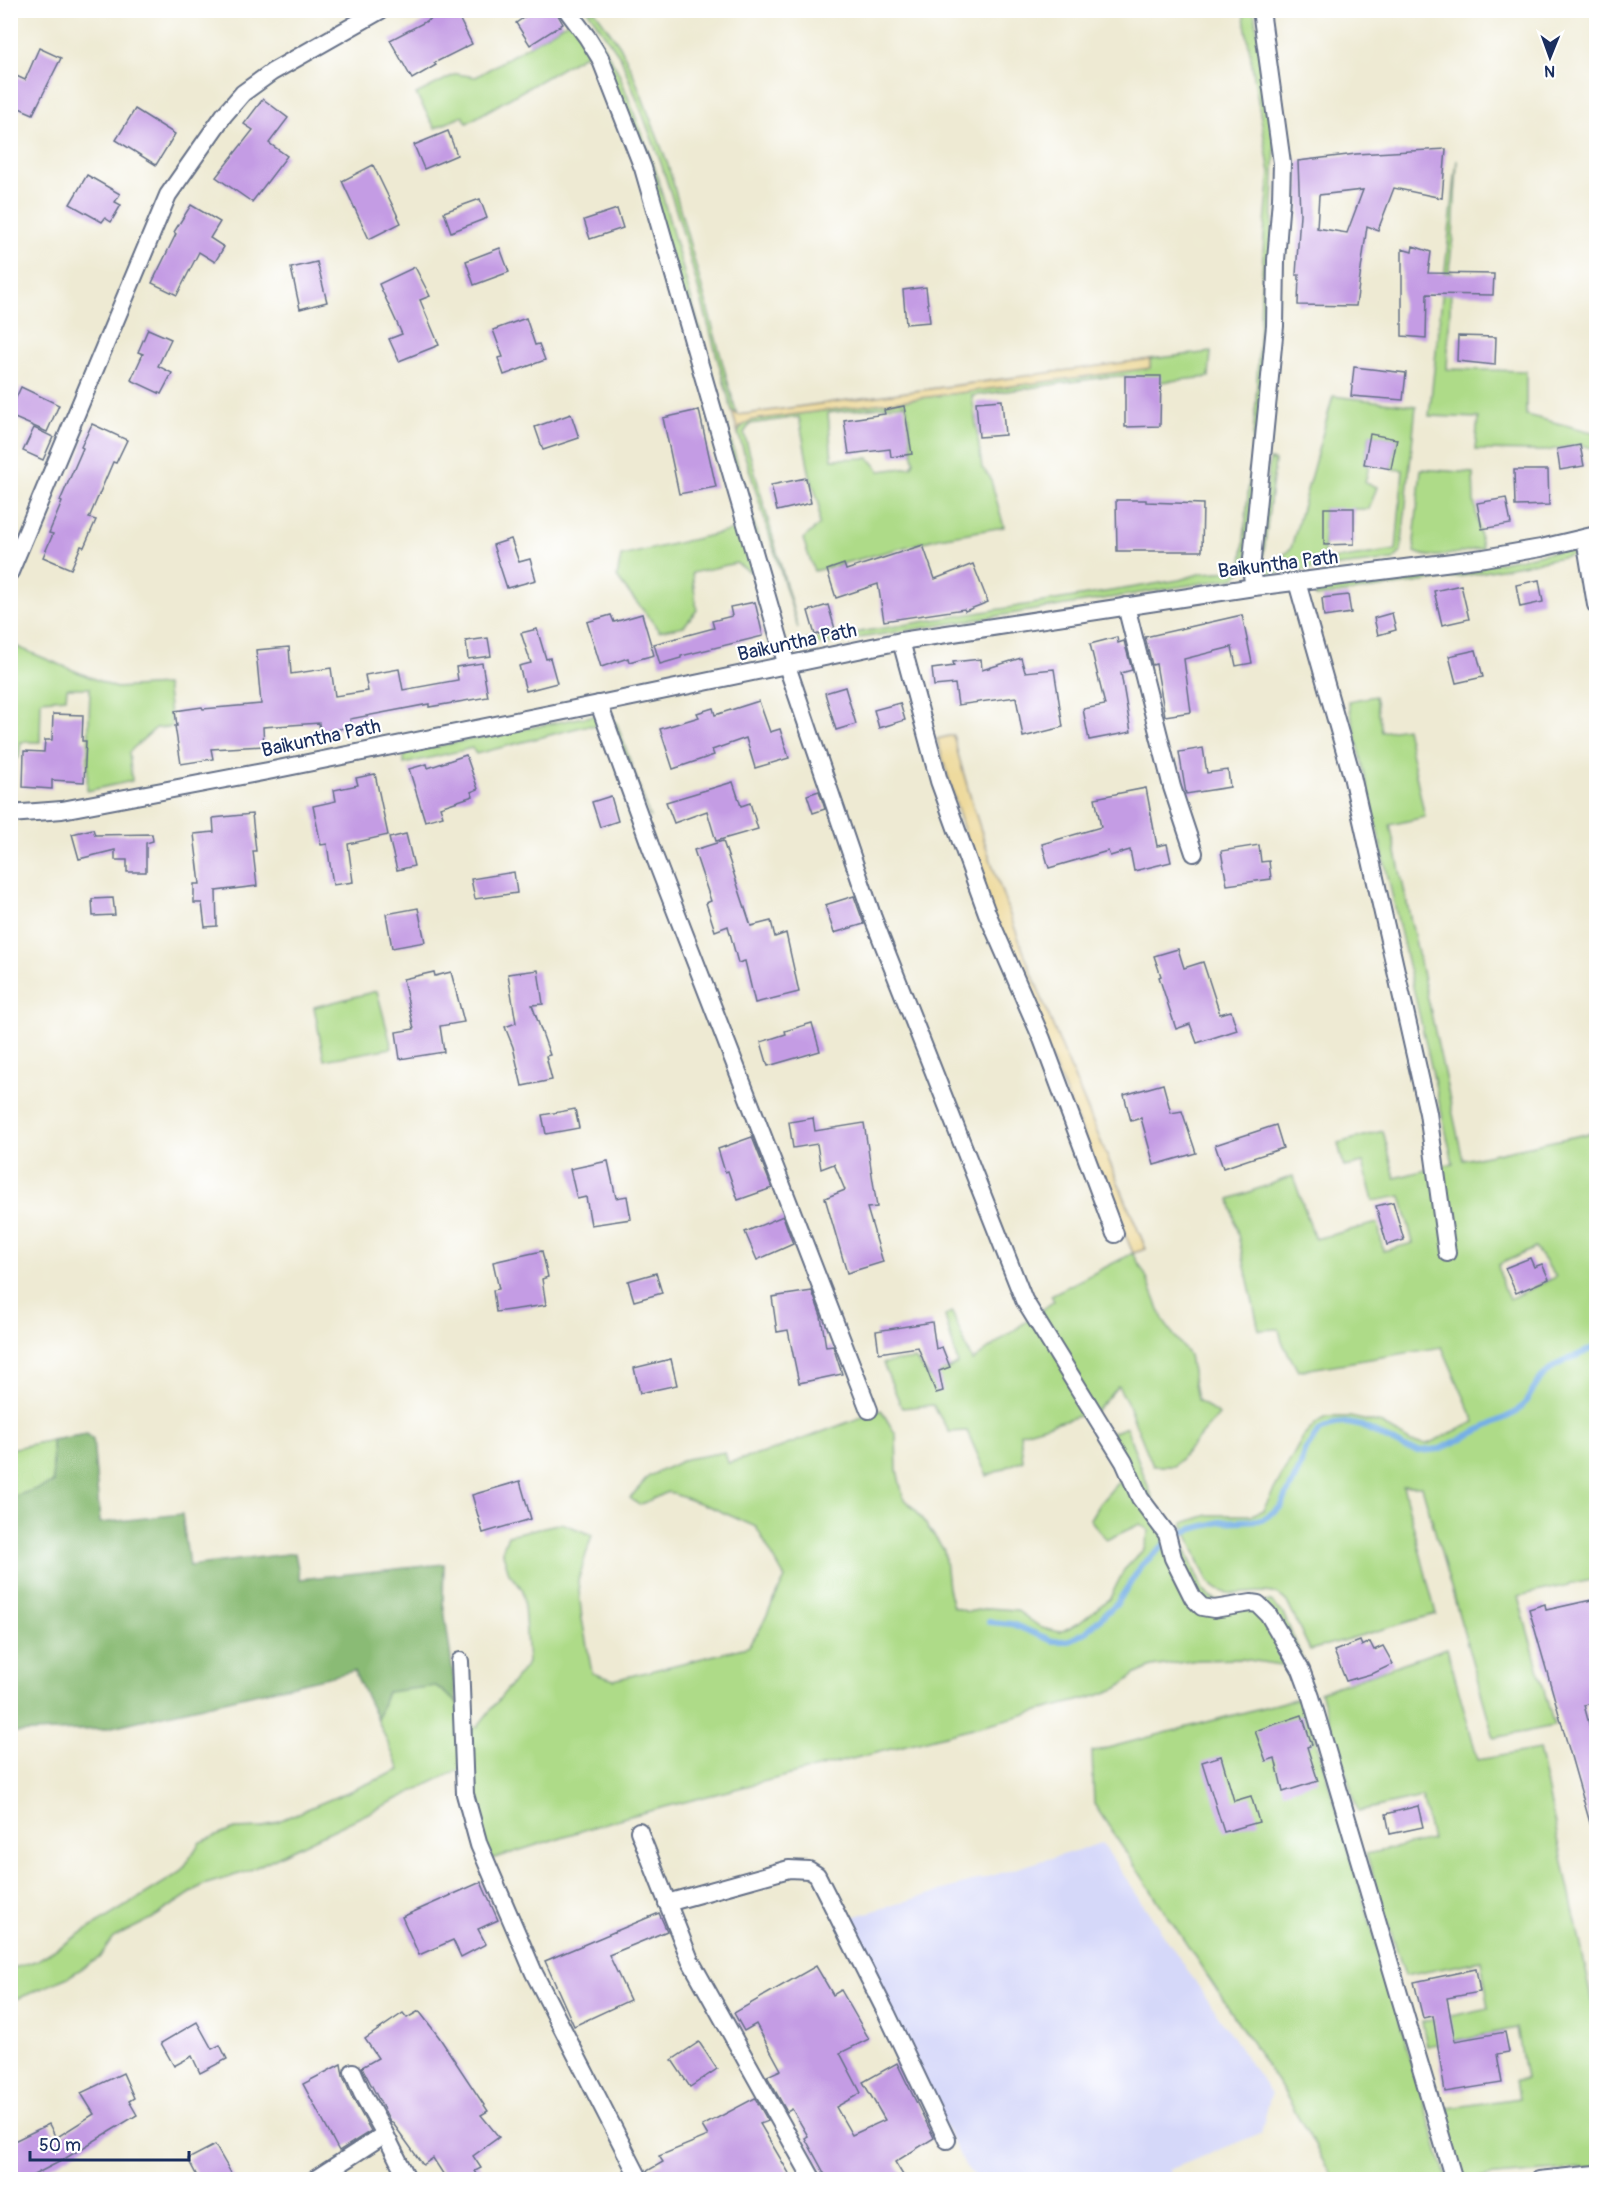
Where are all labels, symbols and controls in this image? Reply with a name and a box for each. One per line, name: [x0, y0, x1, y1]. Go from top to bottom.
north arrow: [1520, 27, 1580, 87]
text: N: [1544, 61, 1555, 81]
street label: Baikuntha Path: [1216, 544, 1340, 584]
street label: Baikuntha Path: [735, 617, 859, 667]
street label: Baikuntha Path: [259, 713, 383, 763]
scale bar: [30, 2124, 189, 2162]
text: 50 m: [39, 2134, 81, 2157]

